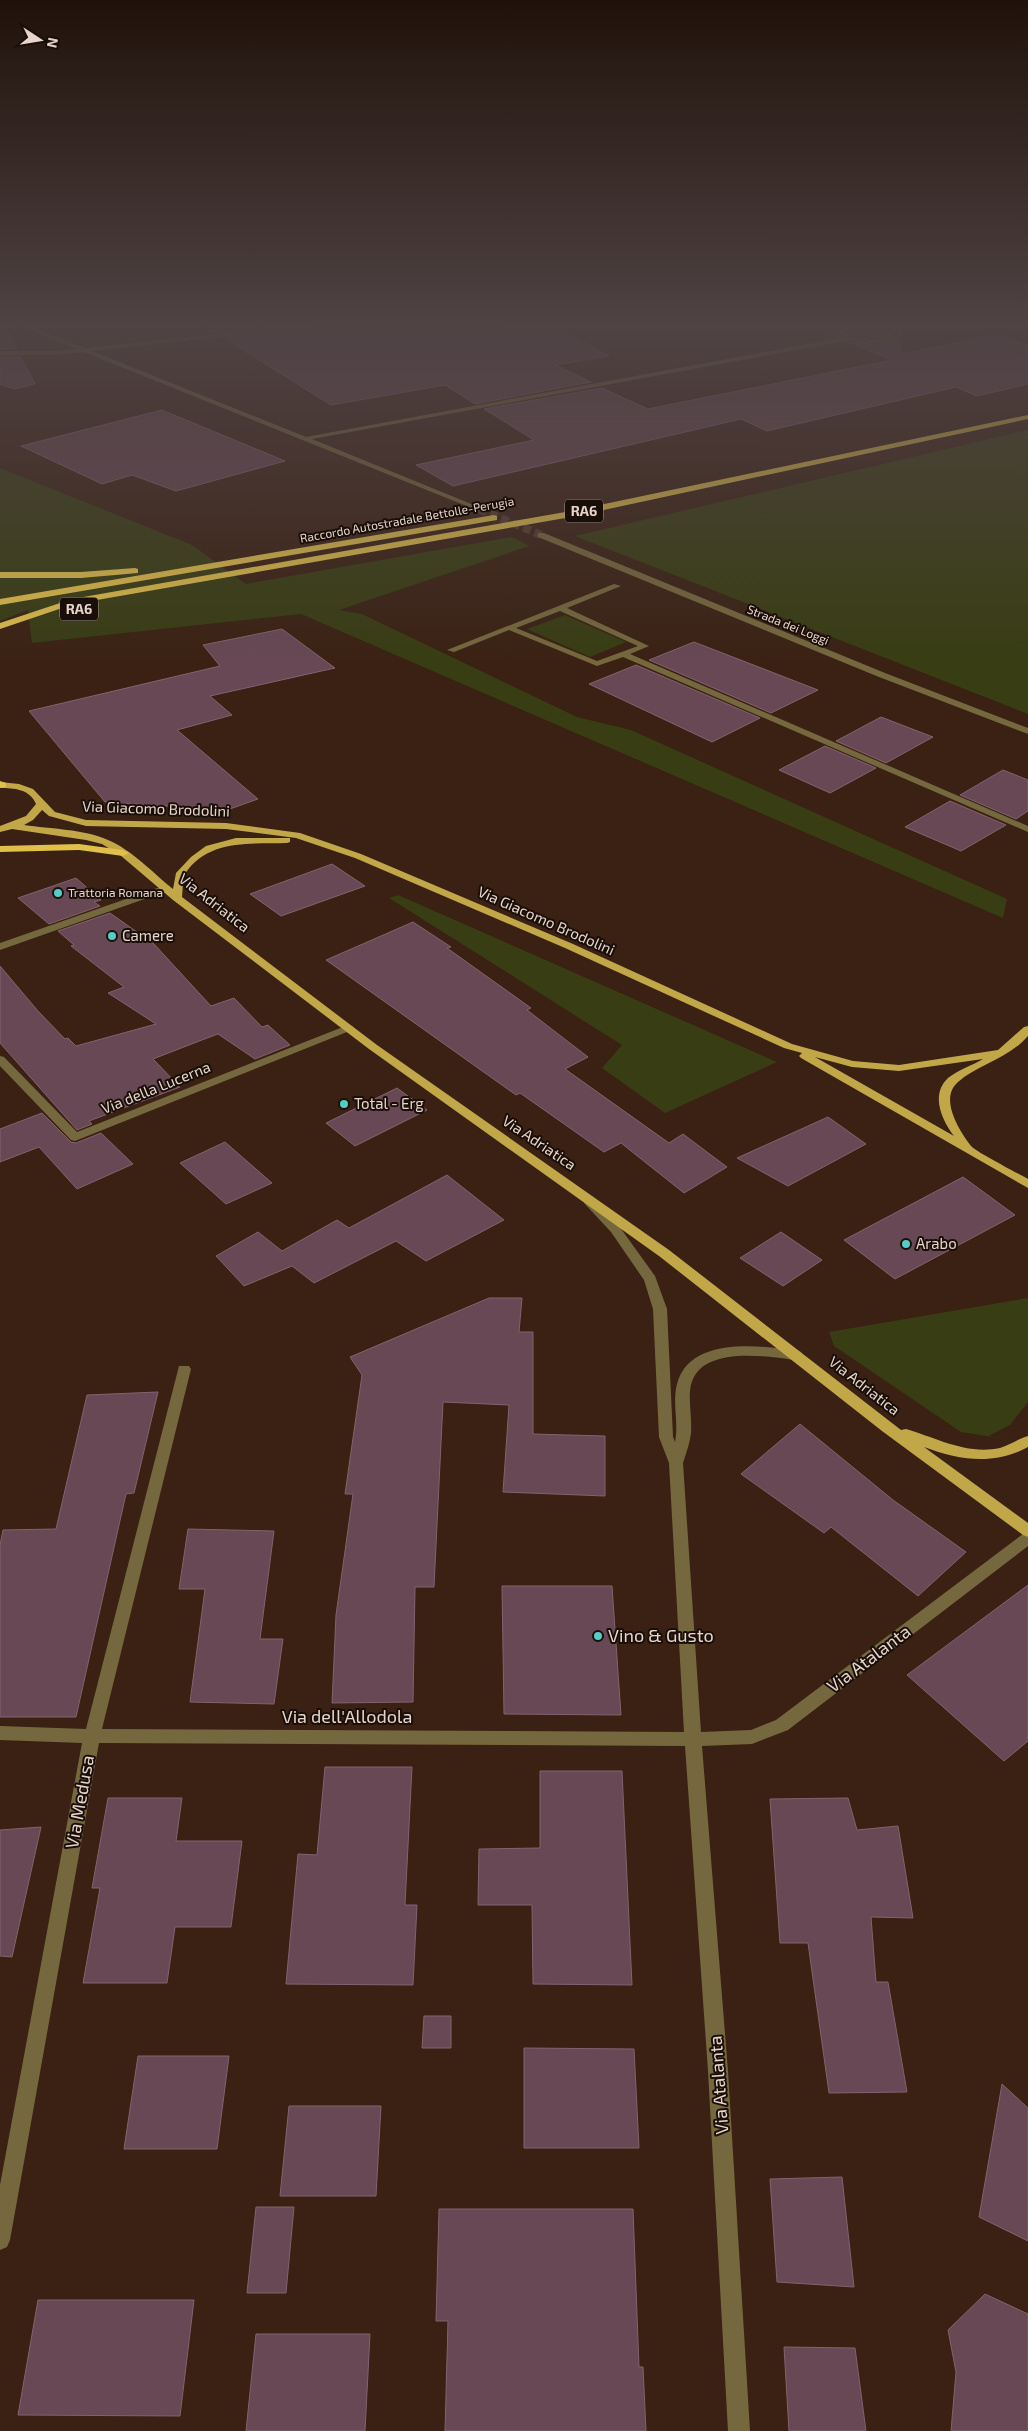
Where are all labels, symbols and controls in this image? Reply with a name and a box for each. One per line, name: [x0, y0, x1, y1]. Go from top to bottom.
north arrow: [15, 15, 65, 65]
text: N: [44, 36, 63, 50]
street label: Raccordo Autostradale Bettolle-Perugia: [299, 493, 515, 545]
road number: RA6: [565, 500, 603, 522]
road number: RA6: [60, 598, 98, 620]
street label: Strada dei Loggi: [745, 601, 831, 647]
street label: Via Giacomo Brodolini: [82, 796, 230, 820]
street label: Via Adriatica: [176, 869, 254, 935]
street label: Via Giacomo Brodolini: [475, 882, 618, 958]
place label: Trattoria Romana: [68, 885, 163, 899]
marker: Trattoria Romana: [52, 887, 64, 899]
place label: Camere: [122, 926, 174, 944]
marker: Camere: [106, 930, 118, 942]
street label: Via della Lucerna: [98, 1057, 213, 1117]
place label: Total - Erg: [354, 1094, 424, 1112]
marker: Total - Erg: [338, 1098, 350, 1110]
street label: Via Adriatica: [499, 1111, 580, 1173]
place label: Arabo: [916, 1234, 957, 1252]
marker: Arabo: [900, 1238, 912, 1250]
street label: Via Adriatica: [826, 1352, 904, 1418]
street label: Via Atalanta: [822, 1620, 915, 1697]
place label: Vino & Gusto: [608, 1624, 714, 1646]
marker: Vino & Gusto: [592, 1630, 604, 1642]
street label: Via dell'Allodola: [282, 1705, 412, 1727]
street label: Via Medusa: [60, 1753, 98, 1850]
street label: Via Atalanta: [704, 2035, 732, 2135]

